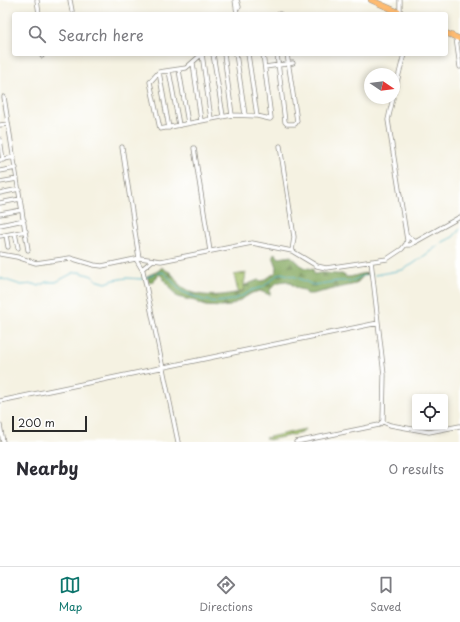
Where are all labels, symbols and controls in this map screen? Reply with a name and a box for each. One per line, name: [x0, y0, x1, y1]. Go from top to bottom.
search box: [12, 12, 448, 56]
icon: search: [26, 23, 48, 45]
text: Search here: [58, 23, 144, 46]
north arrow: [364, 68, 400, 104]
map controls: [412, 394, 448, 430]
button: locate: [412, 394, 448, 430]
scale bar: [12, 414, 87, 433]
text: 200 m: [18, 414, 55, 431]
text: Nearby: [16, 455, 78, 481]
text: 0 results: [389, 459, 444, 478]
tab: Map: [59, 574, 82, 615]
tab: Directions: [199, 574, 253, 615]
tab: Saved: [370, 574, 401, 615]

